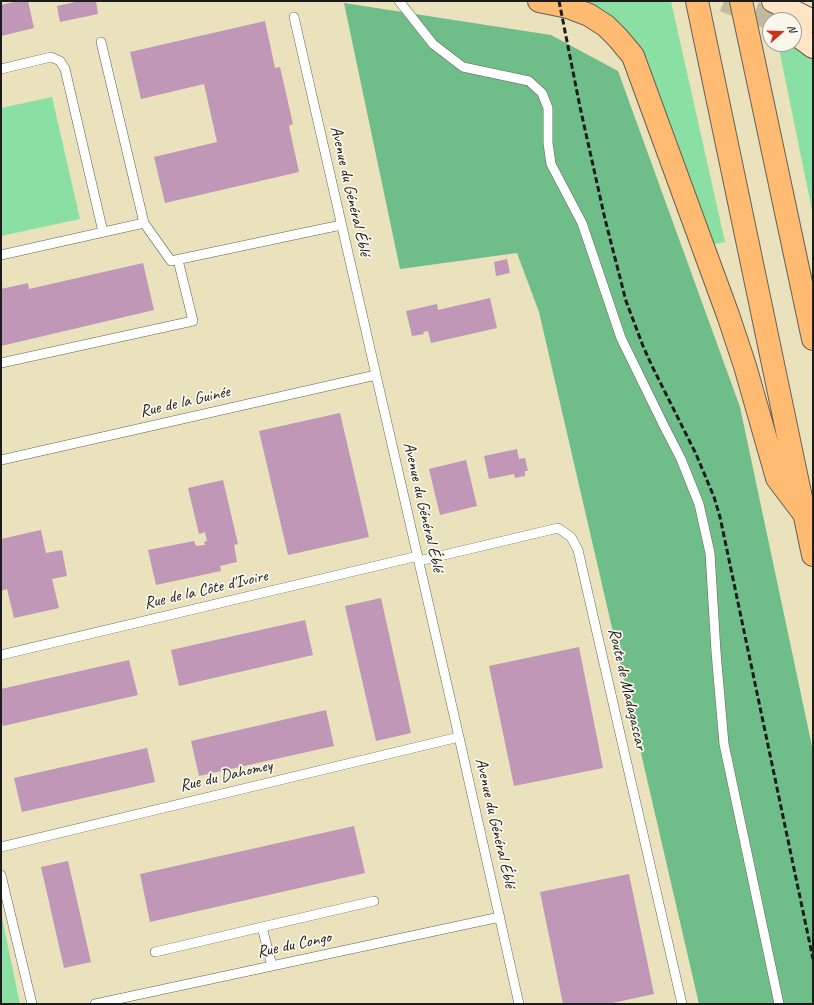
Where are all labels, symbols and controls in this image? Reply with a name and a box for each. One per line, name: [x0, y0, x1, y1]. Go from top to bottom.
north arrow: [762, 12, 802, 52]
text: N: [785, 23, 800, 34]
street label: Avenue du Général Éblé: [325, 124, 375, 258]
street label: Rue de la Guinée: [138, 382, 232, 422]
street label: Avenue du Général Éblé: [398, 440, 448, 574]
street label: Rue de la Côte d'Ivoire: [142, 566, 270, 614]
street label: Route de Madagascar: [603, 626, 651, 752]
street label: Rue du Dahomey: [178, 755, 274, 797]
street label: Avenue du Général Éblé: [470, 756, 520, 890]
street label: Rue du Congo: [255, 927, 333, 963]

